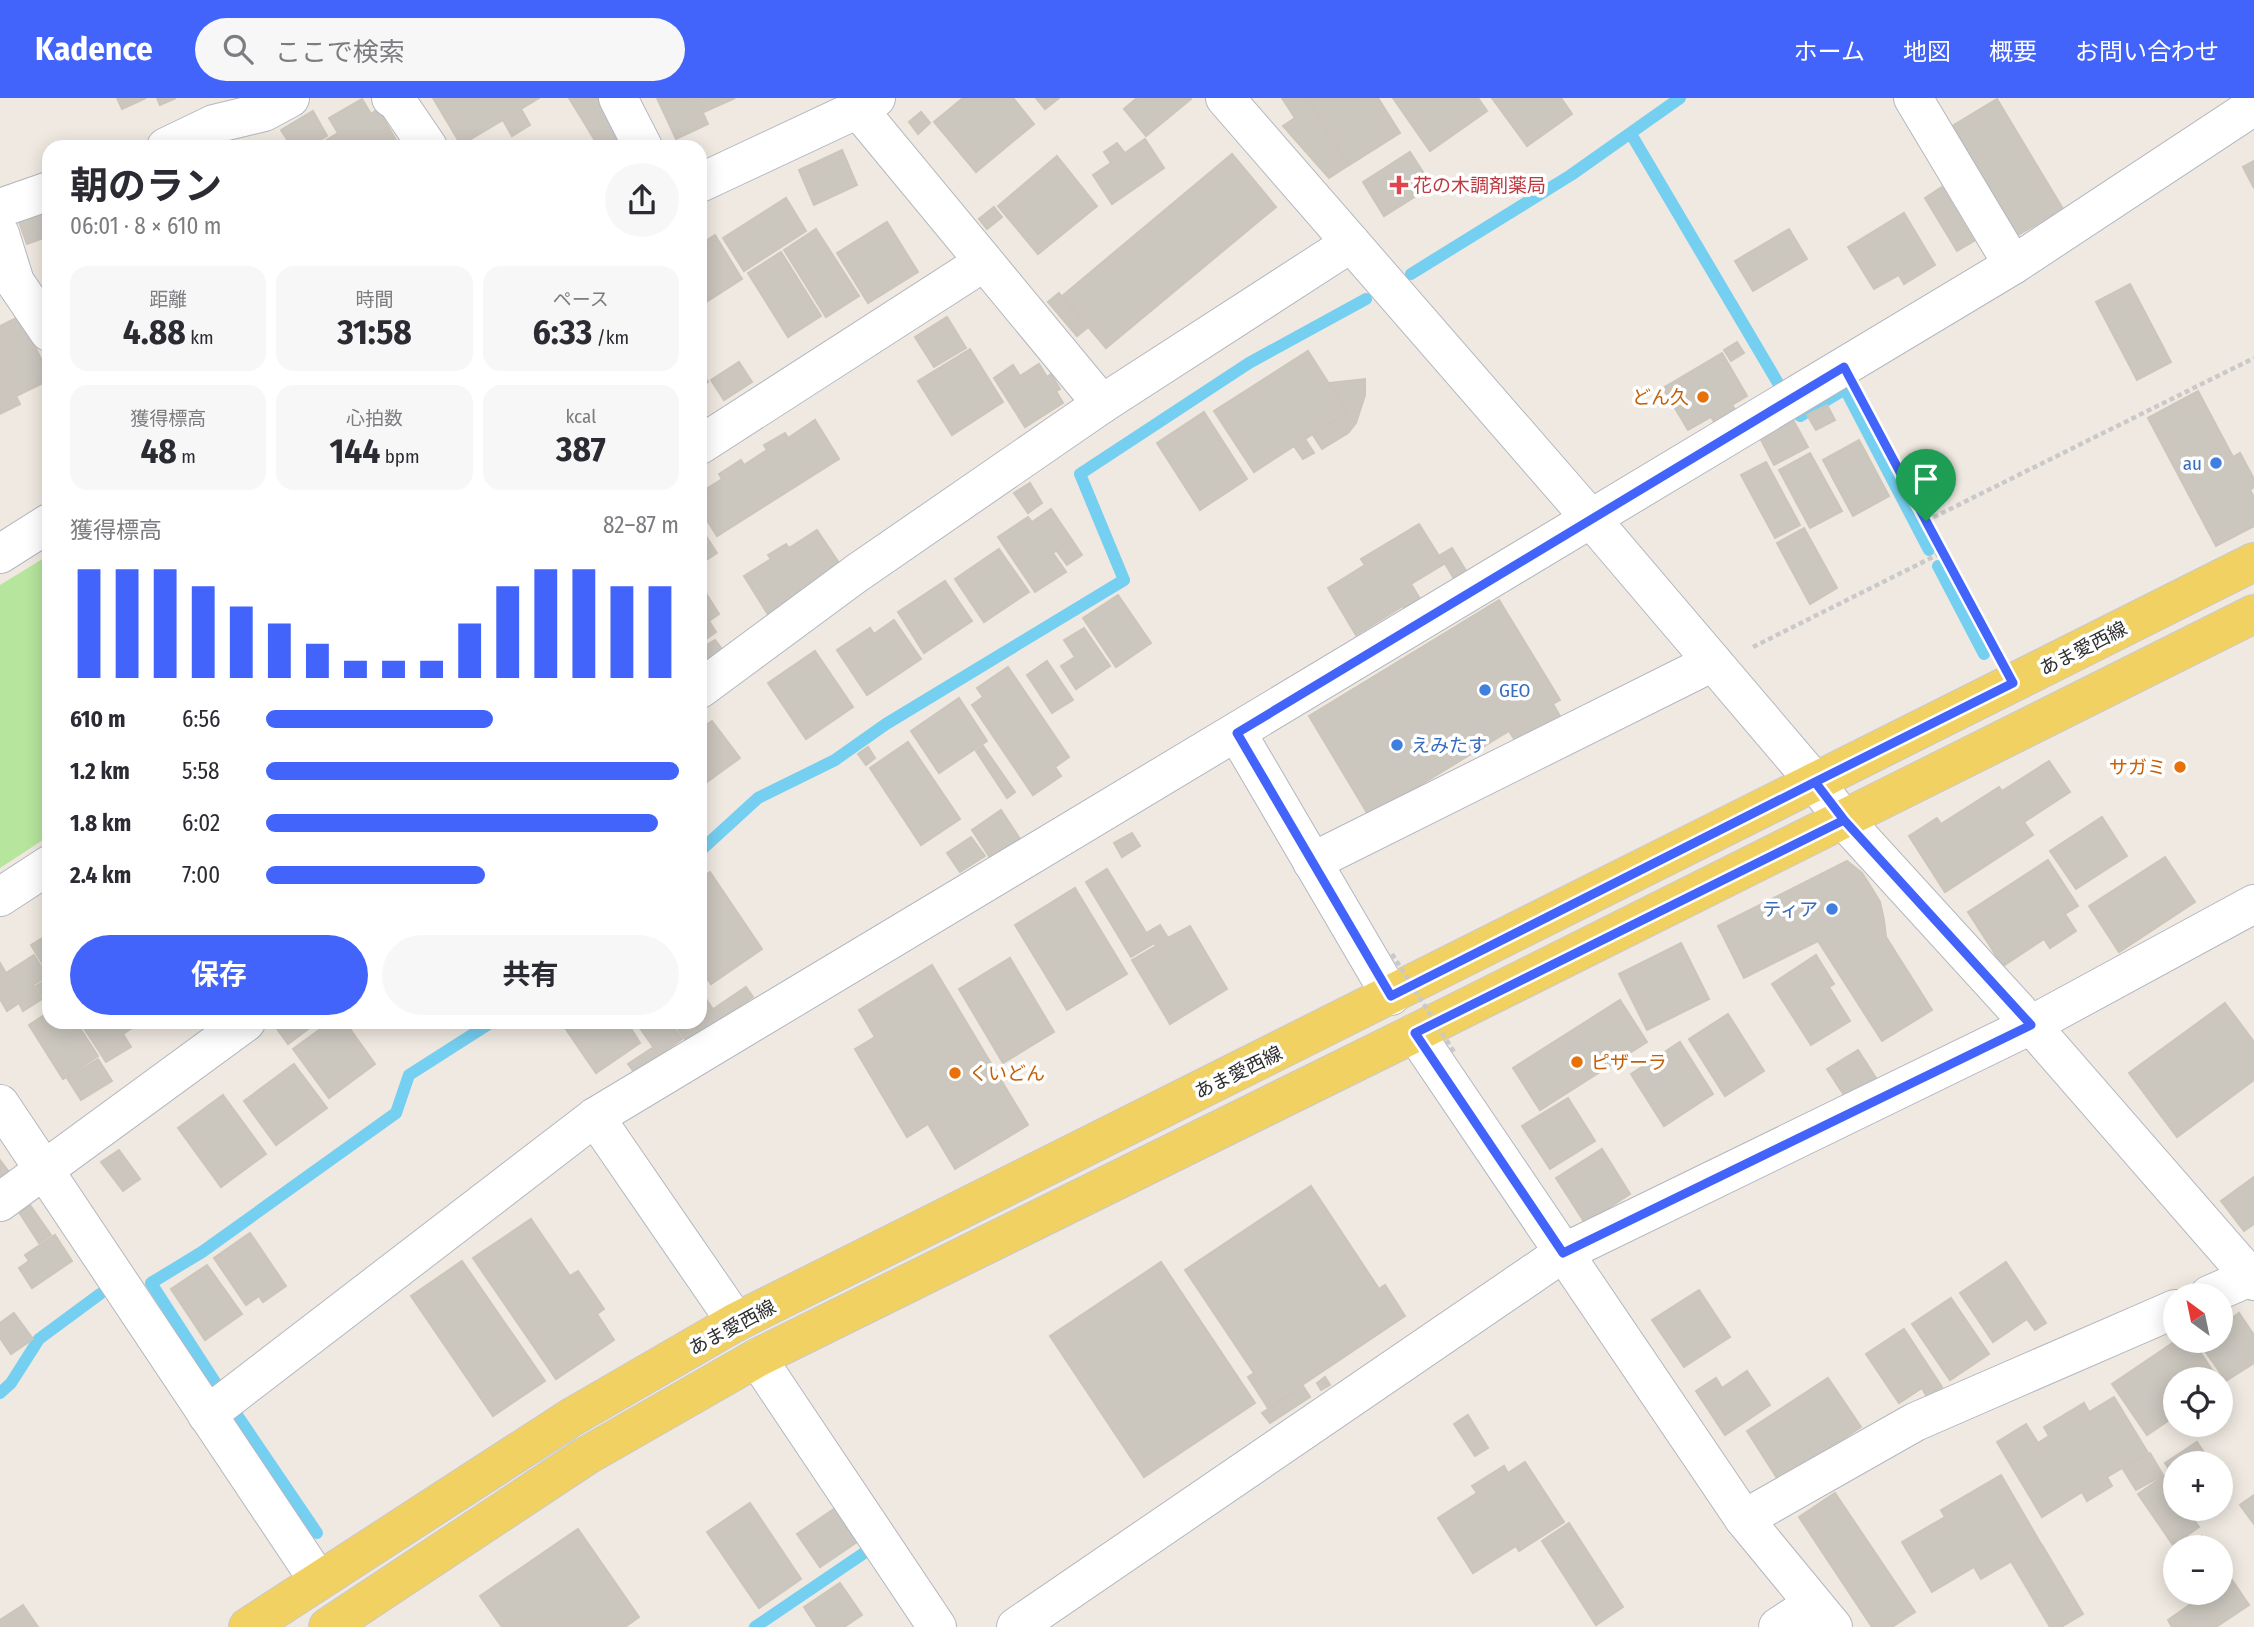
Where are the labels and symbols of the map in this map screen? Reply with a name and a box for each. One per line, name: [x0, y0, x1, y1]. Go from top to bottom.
place label: 花の木調剤薬局: [1413, 174, 1546, 197]
marker: 花の木調剤薬局: [1391, 177, 1407, 193]
place label: どん久: [1632, 386, 1689, 409]
marker: どん久: [1695, 389, 1711, 405]
pin: [1896, 449, 1956, 521]
place label: au: [2183, 452, 2202, 475]
marker: au: [2208, 455, 2224, 471]
street label: あま愛西線: [2036, 617, 2131, 680]
place label: GEO: [1499, 679, 1531, 702]
marker: GEO: [1477, 682, 1493, 698]
place label: えみたす: [1411, 734, 1487, 757]
marker: えみたす: [1389, 737, 1405, 753]
place label: サガミ: [2109, 756, 2166, 779]
marker: サガミ: [2172, 759, 2188, 775]
place label: ティア: [1762, 898, 1818, 921]
marker: ティア: [1824, 901, 1840, 917]
street label: あま愛西線: [1190, 1041, 1286, 1104]
place label: ピザーラ: [1591, 1051, 1667, 1074]
marker: ピザーラ: [1569, 1054, 1585, 1070]
place label: くいどん: [969, 1062, 1045, 1085]
marker: くいどん: [947, 1065, 963, 1081]
north arrow: [2163, 1283, 2233, 1353]
street label: あま愛西線: [685, 1295, 780, 1360]

